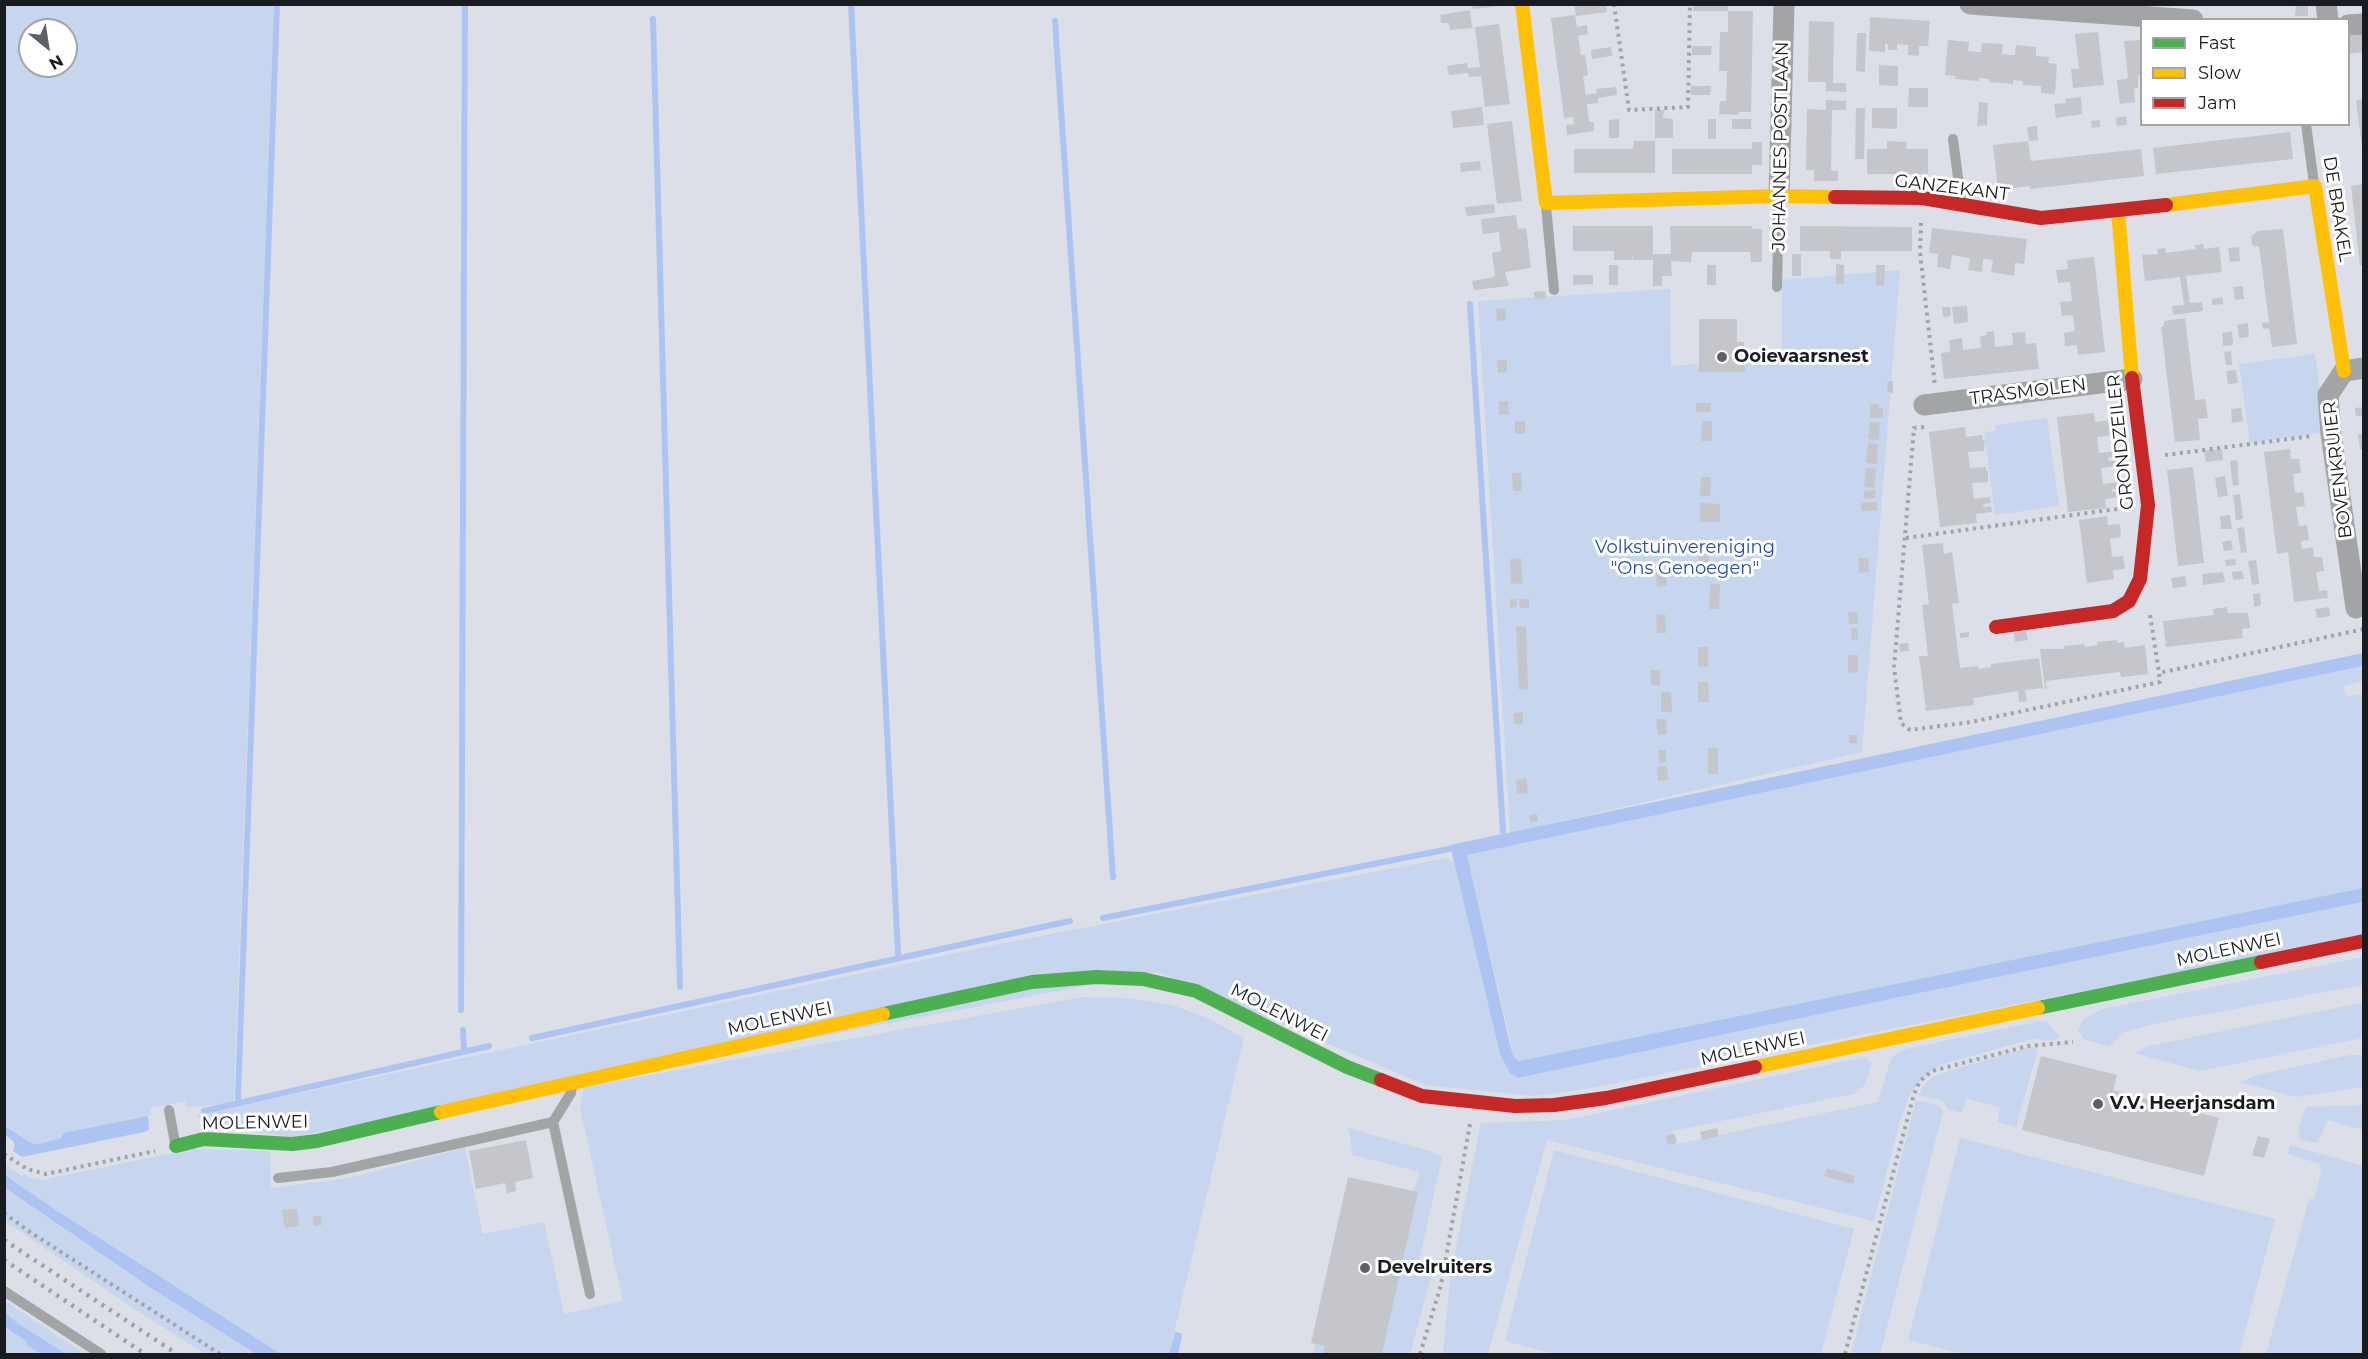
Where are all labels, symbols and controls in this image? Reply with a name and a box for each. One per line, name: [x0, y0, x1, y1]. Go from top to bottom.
north arrow: [18, 18, 78, 78]
legend: [2140, 18, 2350, 126]
text: Fast: [2198, 32, 2236, 54]
street label: JOHANNES POSTLAAN: [1768, 41, 1794, 251]
text: N: [46, 51, 67, 74]
text: Slow: [2198, 62, 2241, 84]
text: Jam: [2198, 92, 2237, 114]
street label: DE BRAKEL: [2318, 155, 2356, 263]
street label: GANZEKANT: [1893, 170, 2011, 206]
place label: Ooievaarsnest: [1734, 346, 1869, 368]
marker: Ooievaarsnest: [1715, 350, 1729, 364]
street label: GRONDZEILER: [2103, 373, 2139, 511]
street label: TRASMOLEN: [1969, 374, 2087, 410]
street label: BOVENKRUIER: [2319, 400, 2357, 540]
park label: Volkstuinvereniging "Ons Genoegen": [1595, 537, 1775, 580]
street label: MOLENWEI: [2175, 928, 2283, 972]
street label: MOLENWEI: [1227, 979, 1331, 1047]
street label: MOLENWEI: [726, 997, 834, 1041]
street label: MOLENWEI: [1699, 1027, 1807, 1071]
place label: V.V. Heerjansdam: [2110, 1093, 2275, 1115]
marker: V.V. Heerjansdam: [2091, 1097, 2105, 1111]
street label: MOLENWEI: [202, 1111, 308, 1135]
place label: Develruiters: [1377, 1257, 1492, 1279]
marker: Develruiters: [1358, 1261, 1372, 1275]

